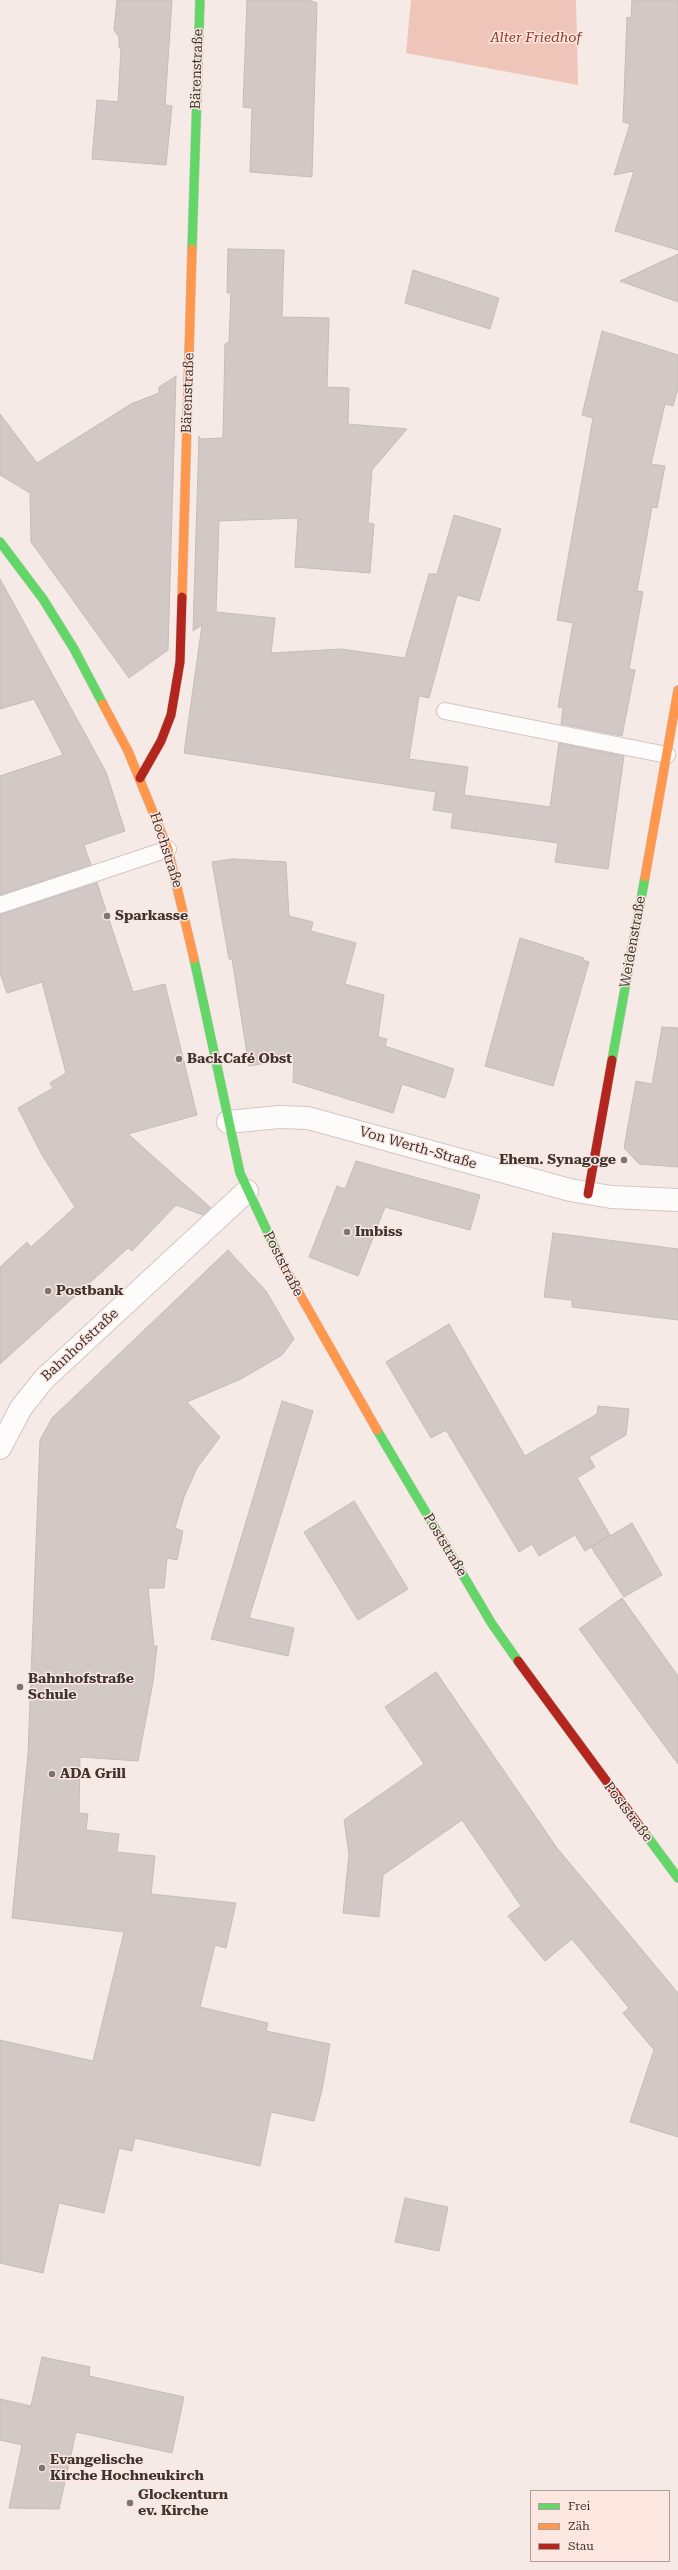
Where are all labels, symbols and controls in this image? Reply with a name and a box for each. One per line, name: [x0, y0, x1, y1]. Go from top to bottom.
street label: Bärenstraße: [187, 28, 207, 110]
park label: Alter Friedhof: [490, 30, 582, 46]
street label: Bärenstraße: [178, 352, 198, 434]
street label: Hochstraße: [146, 810, 186, 890]
street label: Weidenstraße: [617, 895, 649, 989]
place label: Sparkasse: [115, 908, 188, 924]
marker: Sparkasse: [102, 911, 112, 921]
place label: BackCafé Obst: [187, 1051, 292, 1067]
marker: BackCafé Obst: [174, 1054, 184, 1064]
street label: Von Werth-Straße: [357, 1123, 479, 1173]
place label: Ehem. Synagoge: [499, 1152, 616, 1168]
marker: Ehem. Synagoge: [619, 1155, 629, 1165]
place label: Imbiss: [355, 1224, 402, 1240]
marker: Imbiss: [342, 1227, 352, 1237]
street label: Poststraße: [259, 1229, 307, 1299]
place label: Postbank: [56, 1283, 124, 1299]
marker: Postbank: [43, 1286, 53, 1296]
street label: Bahnhofstraße: [38, 1305, 122, 1385]
street label: Poststraße: [420, 1510, 470, 1580]
place label: Bahnhofstraße Schule: [28, 1671, 134, 1704]
marker: Bahnhofstraße Schule: [15, 1682, 25, 1692]
place label: ADA Grill: [60, 1766, 126, 1782]
marker: ADA Grill: [47, 1769, 57, 1779]
street label: Poststraße: [600, 1779, 656, 1845]
place label: Evangelische Kirche Hochneukirch: [50, 2452, 204, 2484]
marker: Evangelische Kirche Hochneukirch: [37, 2463, 47, 2473]
place label: Glockenturn ev. Kirche: [138, 2487, 228, 2520]
legend: [530, 2490, 670, 2562]
marker: Glockenturn ev. Kirche: [125, 2498, 135, 2508]
text: Frei: [568, 2499, 590, 2513]
text: Zäh: [568, 2519, 590, 2533]
text: Stau: [568, 2539, 594, 2553]

